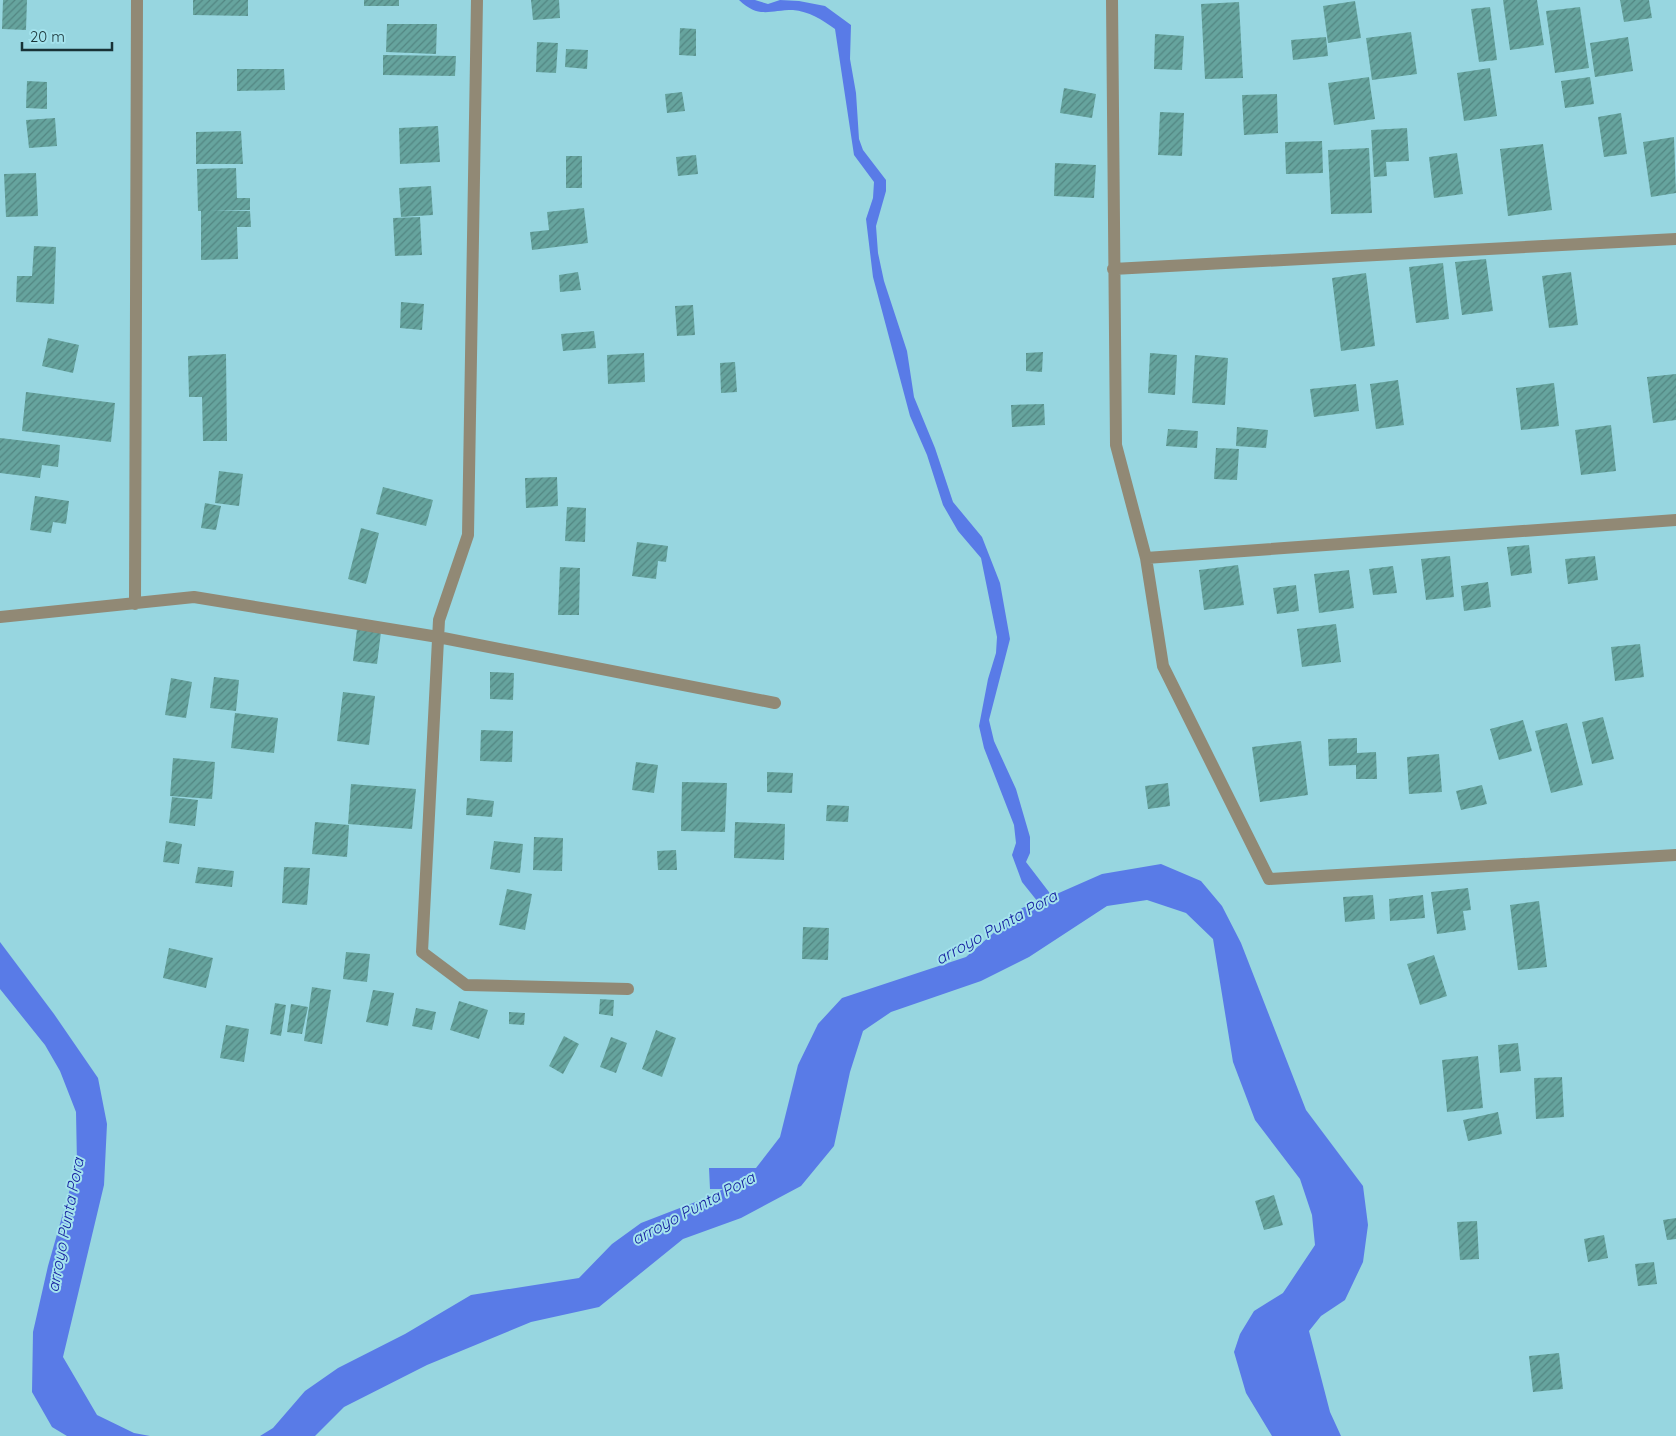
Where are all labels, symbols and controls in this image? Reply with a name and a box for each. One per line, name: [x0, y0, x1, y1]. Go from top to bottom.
scale bar: [22, 20, 112, 52]
text: 20 m: [30, 27, 65, 46]
water label: arroyo Punta Pora: [932, 885, 1062, 969]
water label: arroyo Punta Pora: [42, 1155, 88, 1294]
water label: arroyo Punta Pora: [628, 1167, 759, 1249]

